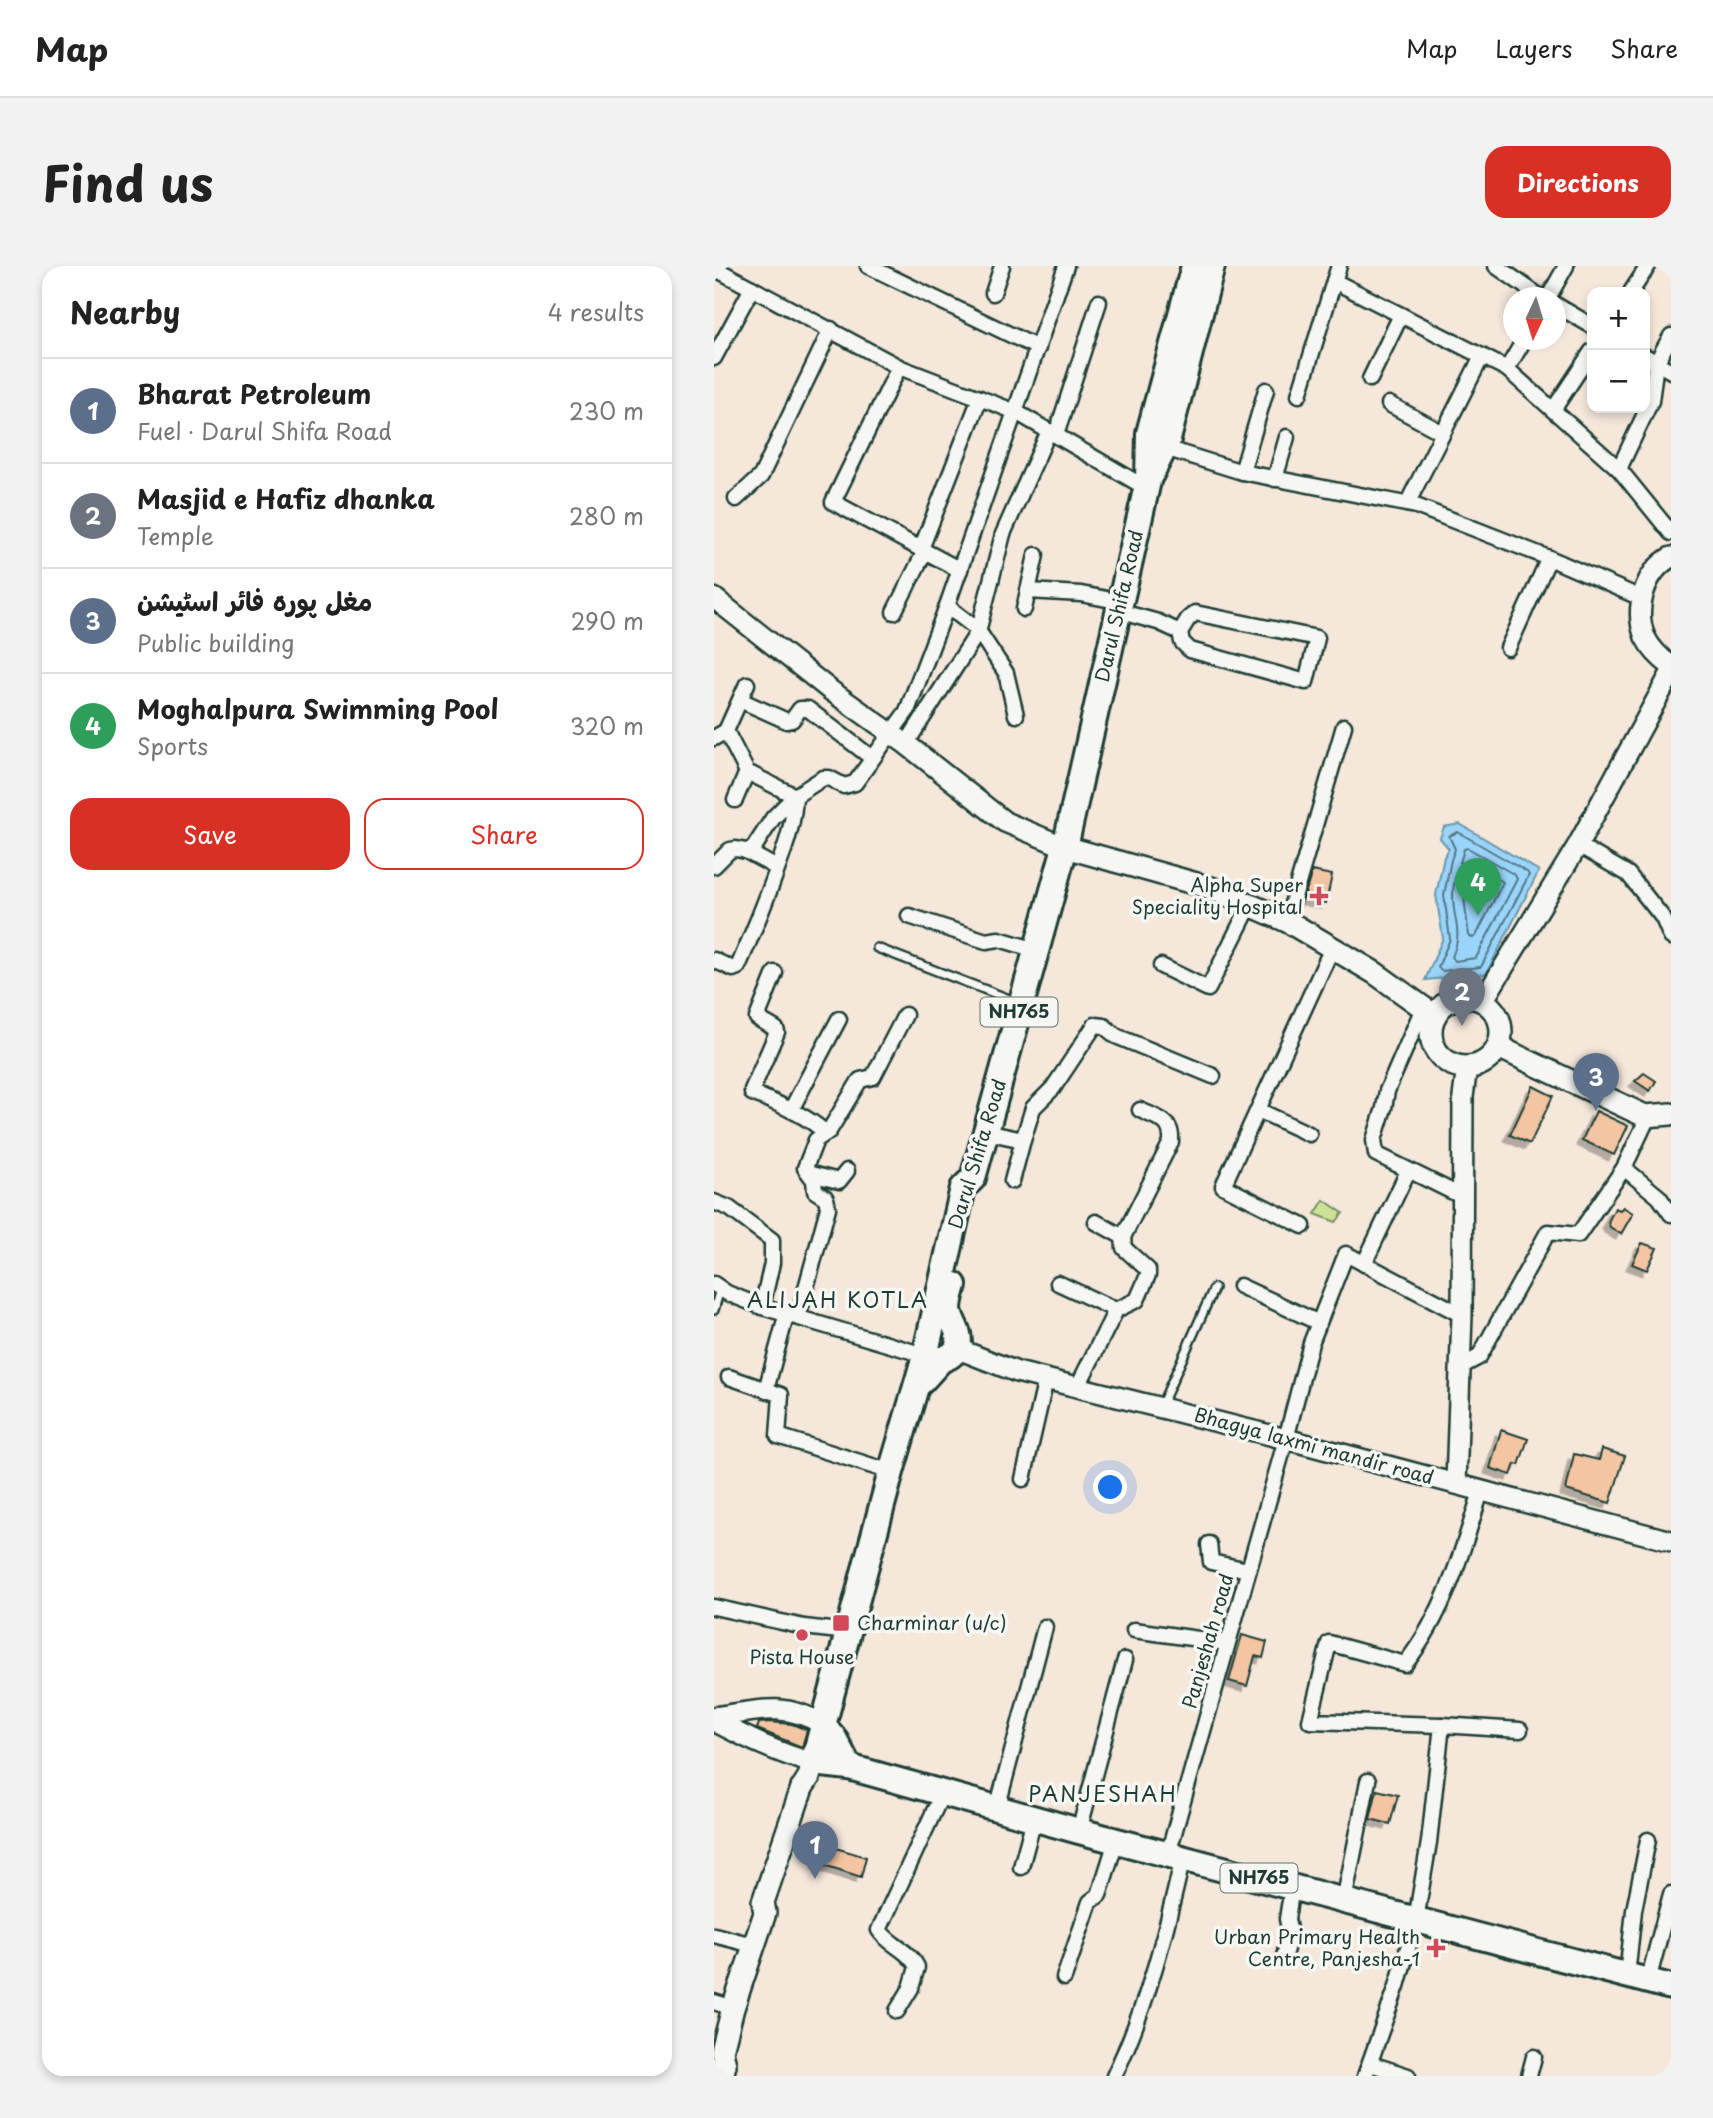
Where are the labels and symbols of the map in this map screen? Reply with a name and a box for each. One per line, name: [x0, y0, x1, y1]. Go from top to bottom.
north arrow: [1503, 287, 1566, 350]
street label: Darul Shifa Road: [1087, 527, 1149, 685]
pin: 4: [1455, 858, 1501, 916]
place label: Alpha Super Speciality Hospital: [1132, 870, 1303, 920]
marker: Alpha Super Speciality Hospital: [1309, 886, 1329, 906]
pin: 2: [1439, 968, 1485, 1026]
road number: NH765: [980, 998, 1058, 1026]
pin: 3: [1573, 1053, 1619, 1111]
street label: Darul Shifa Road: [940, 1075, 1012, 1232]
district label: ALIJAH KOTLA: [747, 1283, 929, 1315]
street label: Bhagya laxmi mandir road: [1191, 1400, 1437, 1490]
your location: [1093, 1470, 1127, 1504]
street label: Panjeshah road: [1174, 1570, 1240, 1711]
place label: Charminar (u/c): [857, 1608, 1007, 1636]
marker: Charminar (u/c): [831, 1613, 851, 1633]
marker: Pista House: [794, 1627, 810, 1643]
place label: Pista House: [750, 1642, 854, 1670]
district label: PANJESHAH: [1028, 1777, 1178, 1809]
pin: 1: [792, 1821, 838, 1879]
road number: NH765: [1220, 1863, 1298, 1892]
place label: Urban Primary Health Centre, Panjesha-1: [1214, 1922, 1420, 1972]
marker: Urban Primary Health Centre, Panjesha-1: [1426, 1938, 1446, 1958]

